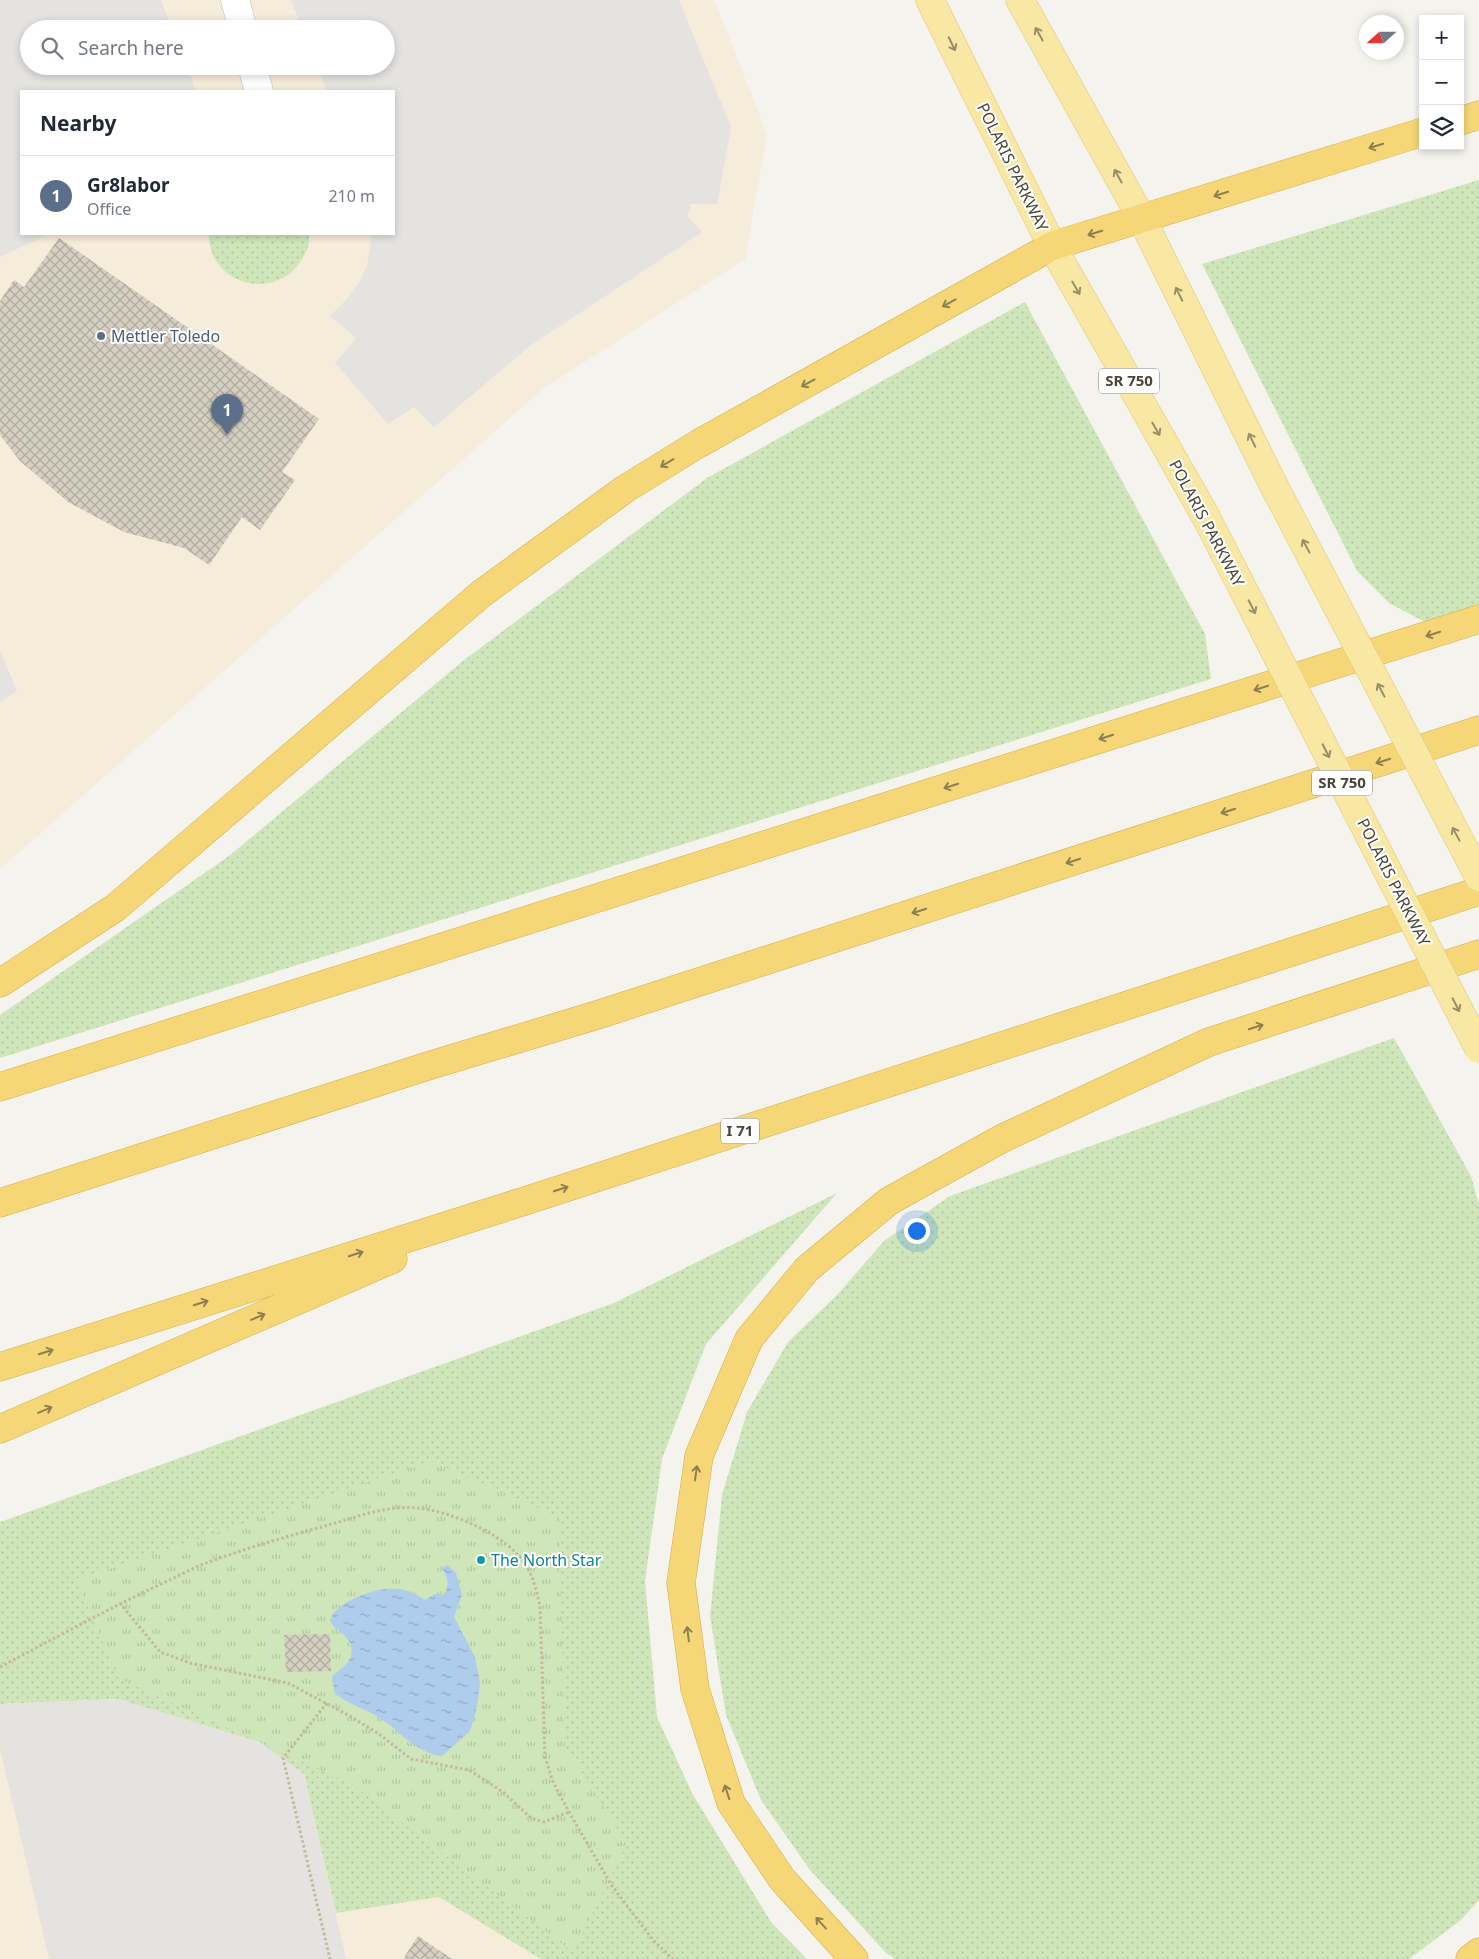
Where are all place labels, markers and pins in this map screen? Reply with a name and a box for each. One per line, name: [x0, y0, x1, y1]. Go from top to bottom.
place label: Mettler Toledo: [111, 325, 220, 347]
marker: Mettler Toledo: [95, 330, 107, 342]
pin: 1: [211, 394, 243, 435]
place label: The North Star: [491, 1549, 602, 1571]
marker: The North Star: [475, 1554, 487, 1566]

